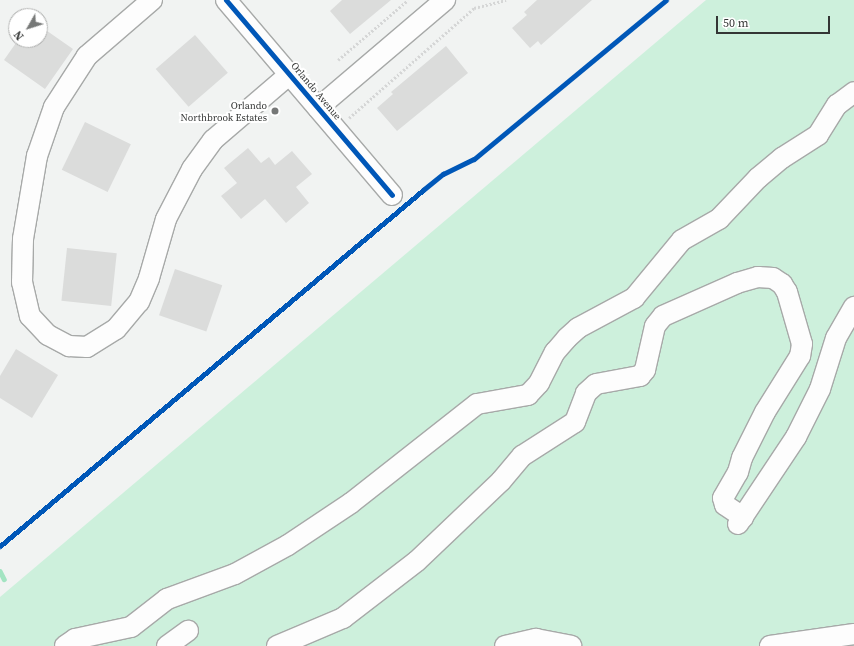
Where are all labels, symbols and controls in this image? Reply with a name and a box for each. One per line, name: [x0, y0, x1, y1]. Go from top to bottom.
north arrow: [8, 8, 48, 48]
scale bar: [718, 8, 832, 34]
text: 50 m: [723, 15, 749, 31]
text: N: [11, 27, 27, 43]
street label: Orlando Avenue: [288, 60, 344, 122]
place label: Orlando Northbrook Estates: [181, 99, 267, 122]
marker: Orlando Northbrook Estates: [270, 106, 280, 116]

